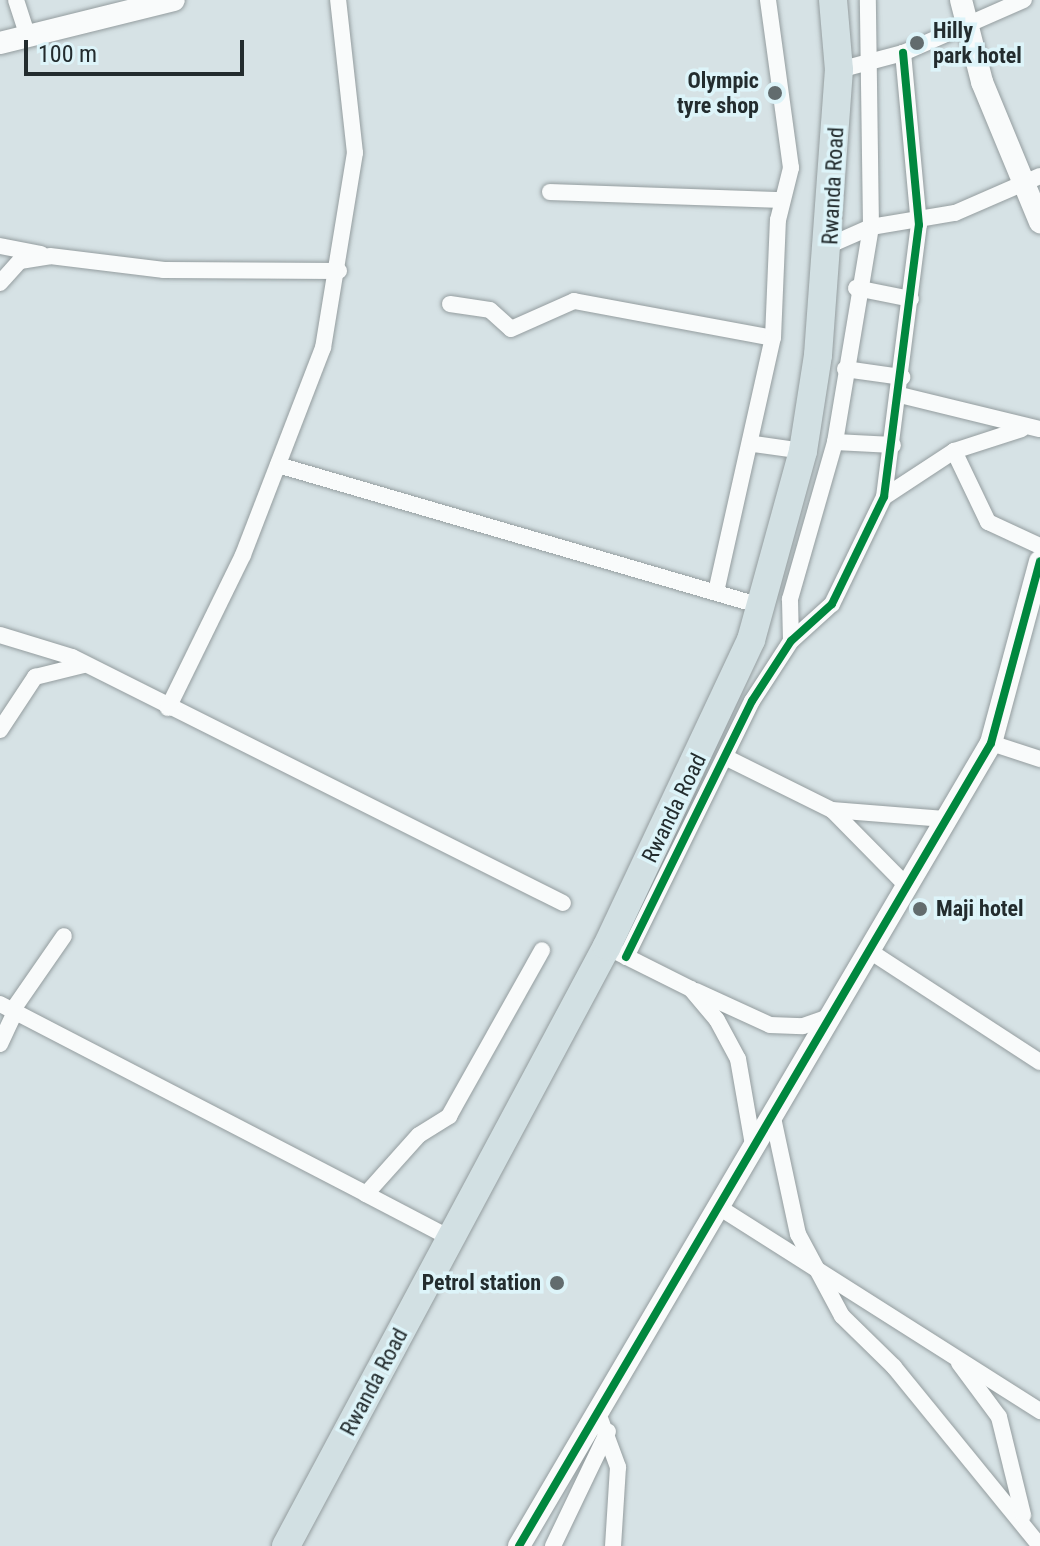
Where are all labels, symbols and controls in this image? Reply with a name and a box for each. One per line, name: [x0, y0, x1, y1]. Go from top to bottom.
place label: Hilly park hotel: [933, 17, 1022, 68]
scale bar: [28, 24, 248, 74]
marker: Hilly park hotel: [908, 34, 926, 52]
text: 100 m: [38, 40, 97, 68]
place label: Olympic tyre shop: [677, 67, 759, 118]
marker: Olympic tyre shop: [766, 84, 784, 102]
street label: Rwanda Road: [817, 126, 849, 246]
street label: Rwanda Road: [636, 749, 712, 867]
place label: Maji hotel: [936, 896, 1024, 922]
marker: Maji hotel: [911, 900, 929, 918]
place label: Petrol station: [422, 1270, 541, 1296]
marker: Petrol station: [548, 1274, 566, 1292]
street label: Rwanda Road: [335, 1324, 413, 1440]

